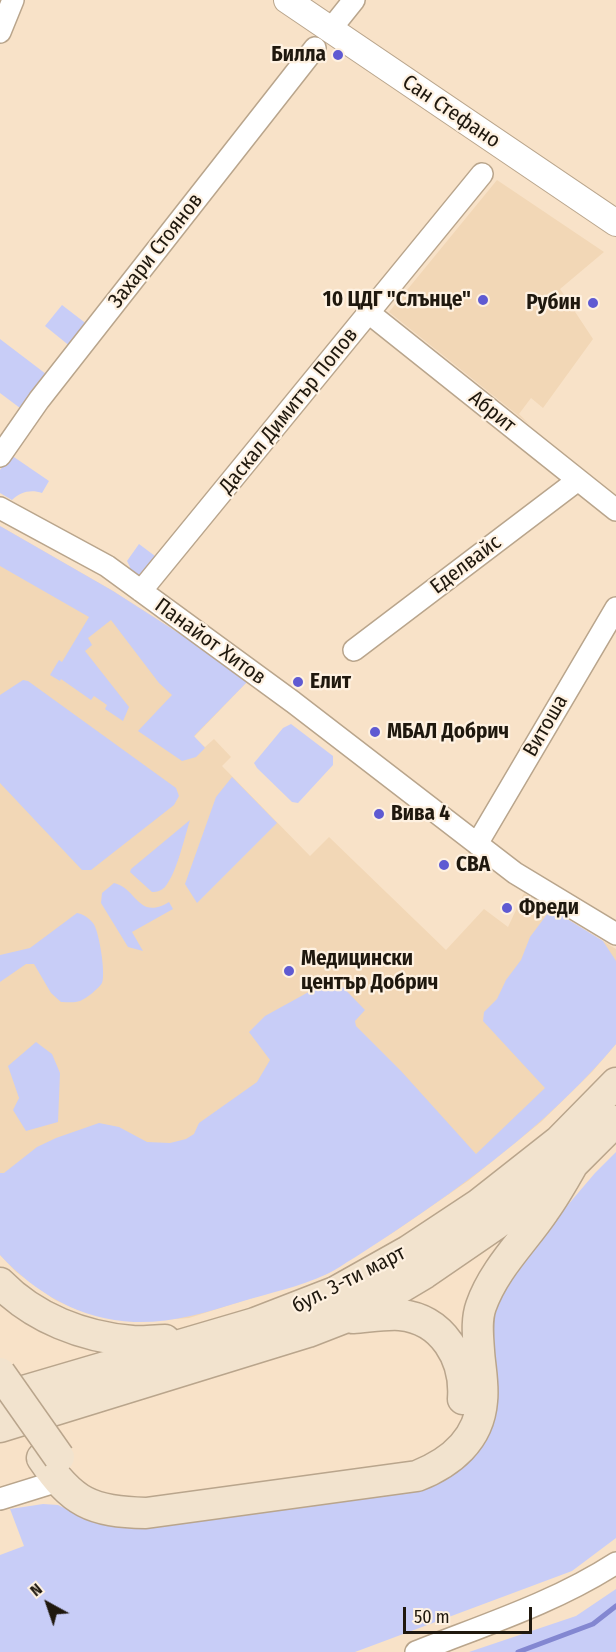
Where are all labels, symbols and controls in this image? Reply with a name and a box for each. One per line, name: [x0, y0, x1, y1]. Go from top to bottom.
place label: Билла: [271, 42, 326, 68]
marker: Билла: [331, 48, 345, 62]
street label: Сан Стефано: [397, 70, 505, 154]
street label: Захари Стоянов: [103, 189, 209, 313]
place label: 10 ЦДГ "Слънце": [323, 287, 471, 313]
place label: Рубин: [526, 290, 581, 316]
marker: 10 ЦДГ "Слънце": [476, 293, 490, 307]
marker: Рубин: [586, 296, 600, 310]
street label: Даскал Димитър Попов: [214, 323, 364, 499]
street label: Абрит: [464, 386, 520, 438]
street label: Еделвайс: [426, 530, 506, 600]
street label: Панайот Хитов: [150, 593, 270, 691]
place label: Елит: [310, 669, 351, 695]
marker: Елит: [291, 675, 305, 689]
street label: Витоша: [518, 691, 574, 761]
place label: МБАЛ Добрич: [387, 719, 509, 745]
marker: МБАЛ Добрич: [368, 725, 382, 739]
place label: Вива 4: [391, 801, 450, 827]
marker: Вива 4: [372, 807, 386, 821]
place label: CBA: [456, 852, 490, 878]
marker: CBA: [437, 858, 451, 872]
place label: Фреди: [519, 895, 579, 921]
marker: Фреди: [500, 901, 514, 915]
place label: Медицински център Добрич: [301, 946, 438, 996]
marker: Медицински център Добрич: [282, 964, 296, 978]
street label: бул. 3-ти март: [288, 1241, 410, 1319]
north arrow: [18, 1574, 78, 1634]
text: N: [26, 1579, 46, 1600]
scale bar: [406, 1595, 535, 1633]
text: 50 m: [414, 1606, 450, 1628]

